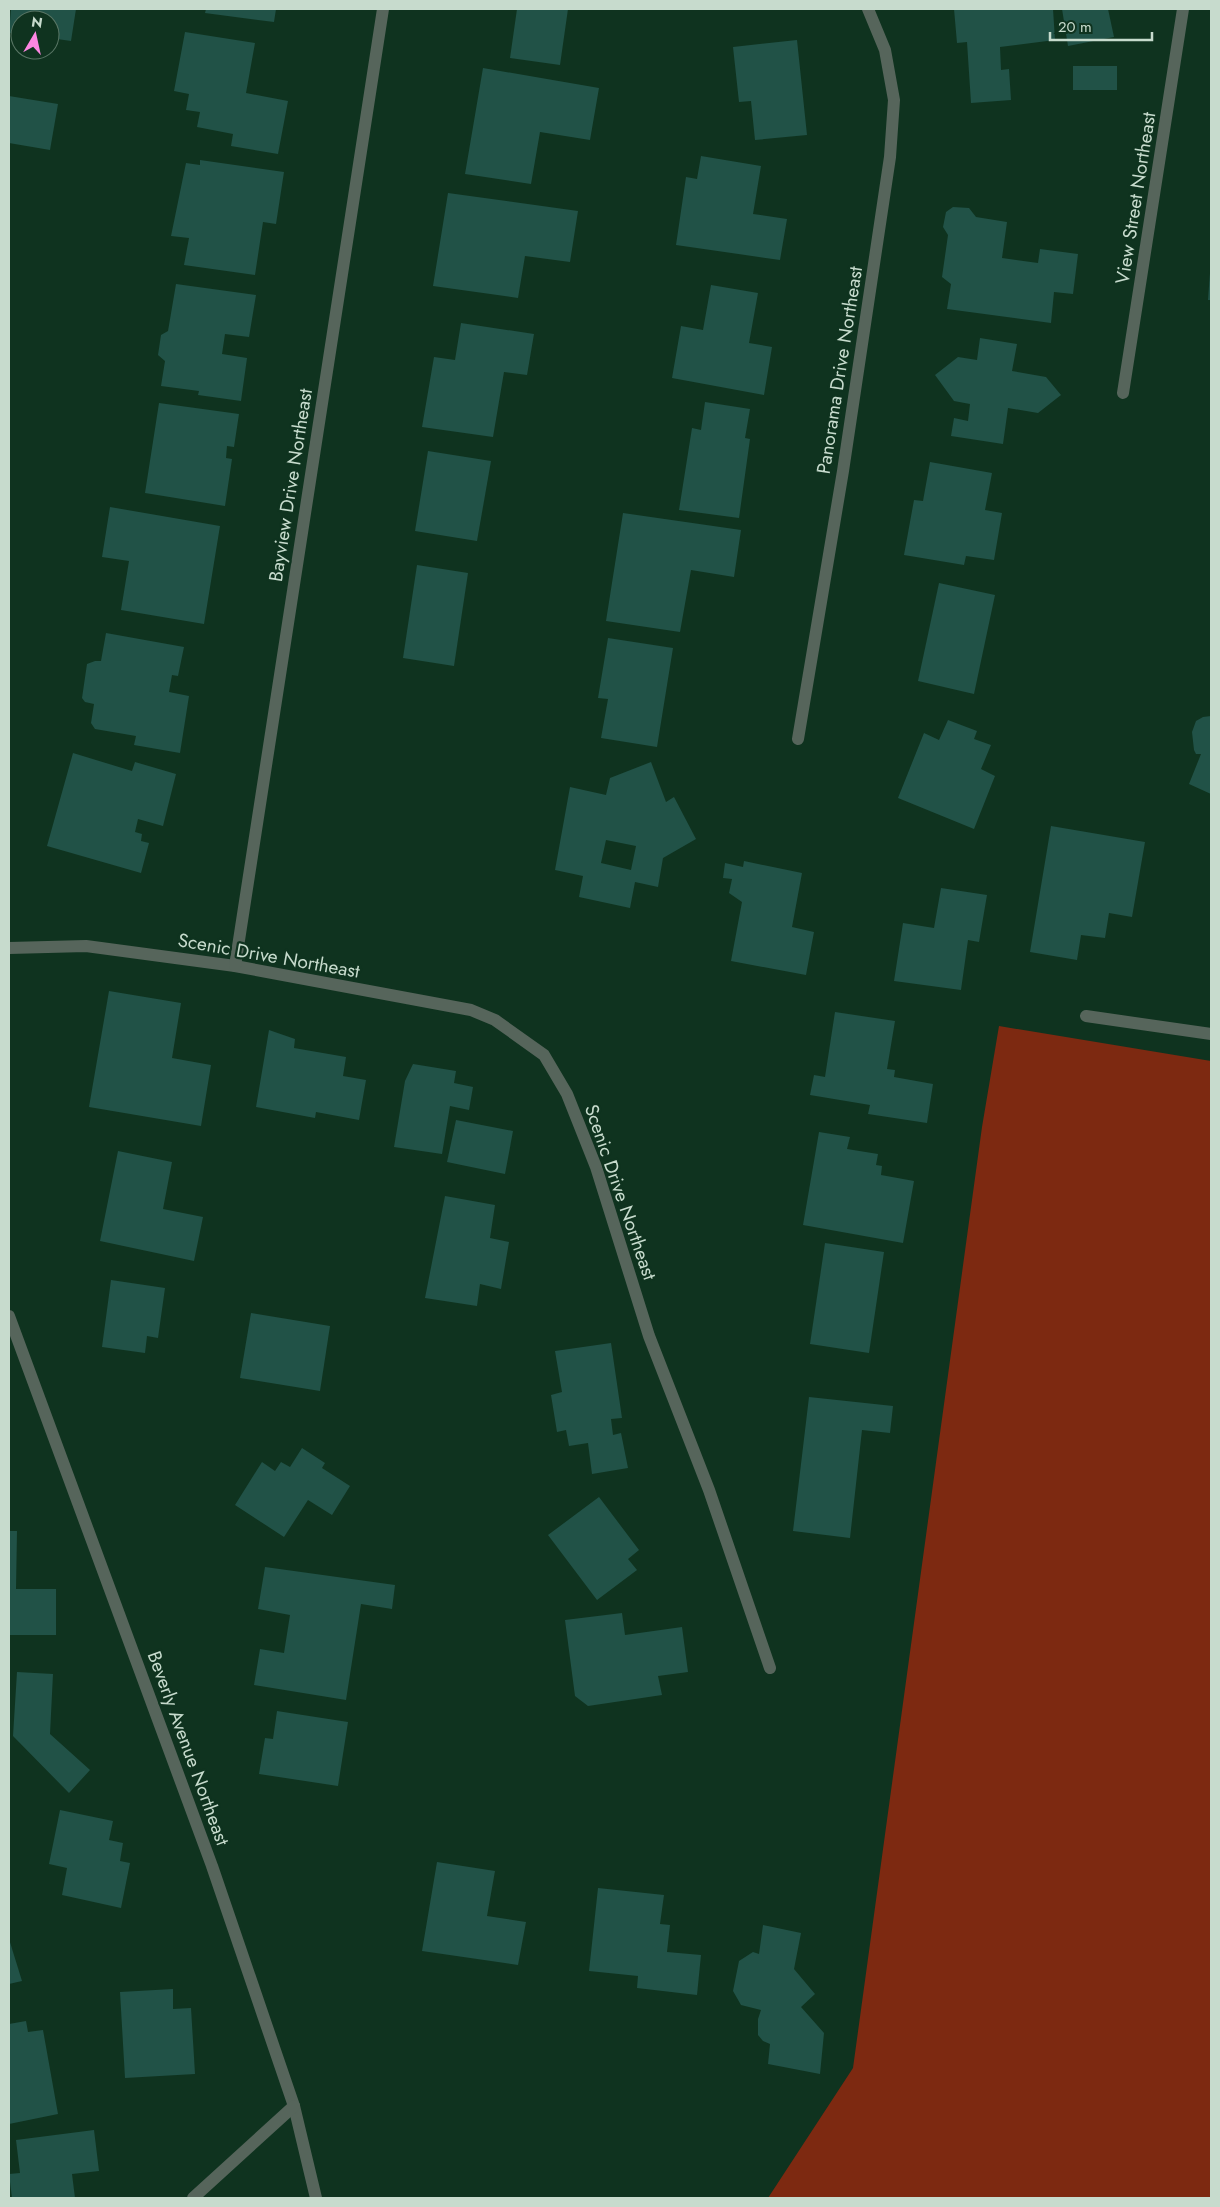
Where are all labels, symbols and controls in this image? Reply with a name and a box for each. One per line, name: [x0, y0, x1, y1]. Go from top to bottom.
north arrow: [10, 10, 60, 60]
scale bar: [1050, 10, 1152, 42]
text: N: [30, 11, 44, 33]
text: 20 m: [1058, 16, 1092, 38]
street label: View Street Northeast: [1109, 110, 1162, 286]
street label: Panorama Drive Northeast: [810, 264, 869, 476]
street label: Bayview Drive Northeast: [262, 386, 319, 584]
street label: Scenic Drive Northeast: [176, 926, 362, 985]
street label: Scenic Drive Northeast: [578, 1101, 663, 1284]
street label: Beverly Avenue Northeast: [141, 1647, 236, 1850]

